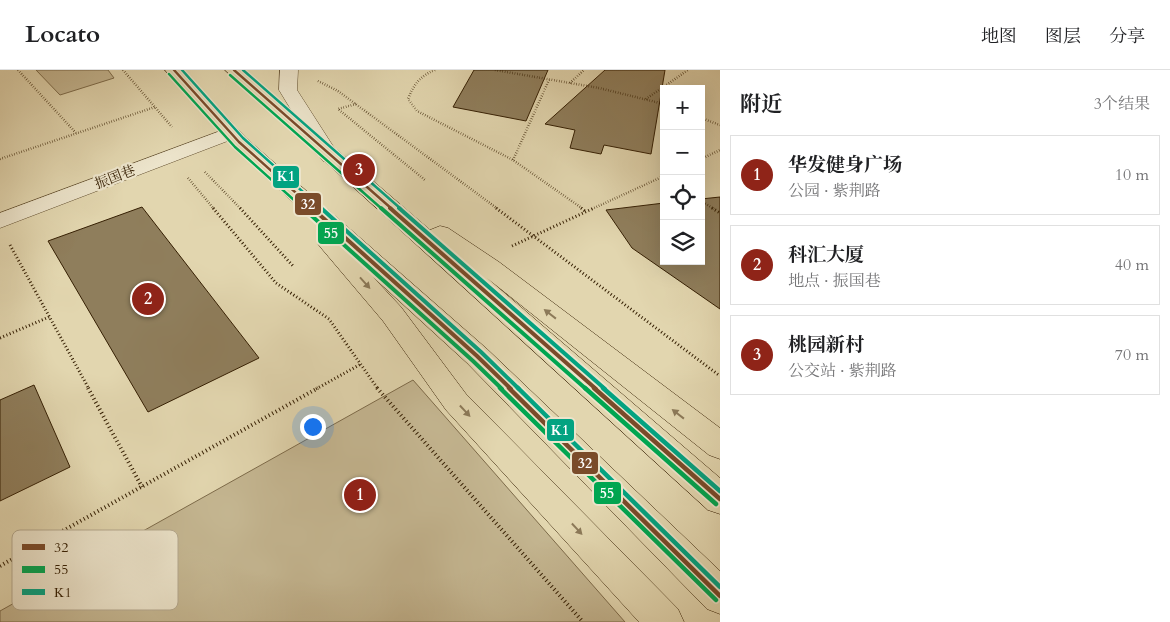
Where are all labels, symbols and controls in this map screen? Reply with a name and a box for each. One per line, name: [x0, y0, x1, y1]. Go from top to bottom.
text: Locato: [25, 18, 100, 51]
text: 地图: [981, 24, 1017, 49]
text: 图层: [1045, 24, 1081, 49]
text: 分享: [1109, 24, 1145, 49]
map controls: [660, 85, 705, 265]
button: +: [660, 85, 705, 130]
text: 附近: [740, 90, 782, 119]
text: 3个结果: [1094, 93, 1150, 115]
button: −: [660, 130, 705, 175]
pin: 3: [343, 151, 375, 189]
text: 华发健身广场: [788, 152, 902, 178]
street label: 振国巷: [92, 161, 138, 193]
text: 1: [753, 164, 761, 186]
text: 10 m: [1115, 164, 1149, 186]
line badge: K1: [272, 165, 300, 189]
text: K1: [277, 167, 295, 186]
button: locate: [660, 175, 705, 220]
text: 公园 · 紫荆路: [788, 180, 881, 202]
line badge: 32: [294, 192, 322, 216]
text: 32: [301, 195, 315, 214]
button: layers: [660, 220, 705, 265]
line badge: 55: [317, 221, 345, 245]
text: 55: [324, 224, 338, 243]
text: 科汇大厦: [788, 242, 864, 268]
text: 2: [753, 254, 761, 276]
text: 40 m: [1115, 254, 1149, 276]
text: 地点 · 振国巷: [788, 270, 881, 292]
one-way arrow: [359, 277, 370, 290]
pin: 2: [132, 280, 164, 318]
one-way arrow: [543, 309, 557, 319]
text: 桃园新村: [788, 332, 864, 358]
text: 3: [753, 344, 761, 366]
text: 70 m: [1115, 344, 1149, 366]
text: 公交站 · 紫荆路: [788, 360, 897, 382]
one-way arrow: [459, 405, 471, 417]
one-way arrow: [672, 408, 685, 419]
your location: [300, 414, 326, 440]
line badge: K1: [546, 418, 575, 442]
text: K1: [551, 421, 569, 440]
line badge: 32: [571, 451, 599, 475]
text: 32: [578, 454, 592, 473]
pin: 1: [344, 476, 376, 514]
line badge: 55: [593, 481, 622, 505]
text: 55: [600, 484, 614, 503]
one-way arrow: [571, 523, 583, 535]
legend: [12, 530, 178, 610]
text: 32: [54, 538, 68, 557]
text: 55: [54, 560, 68, 579]
text: K1: [54, 583, 72, 602]

